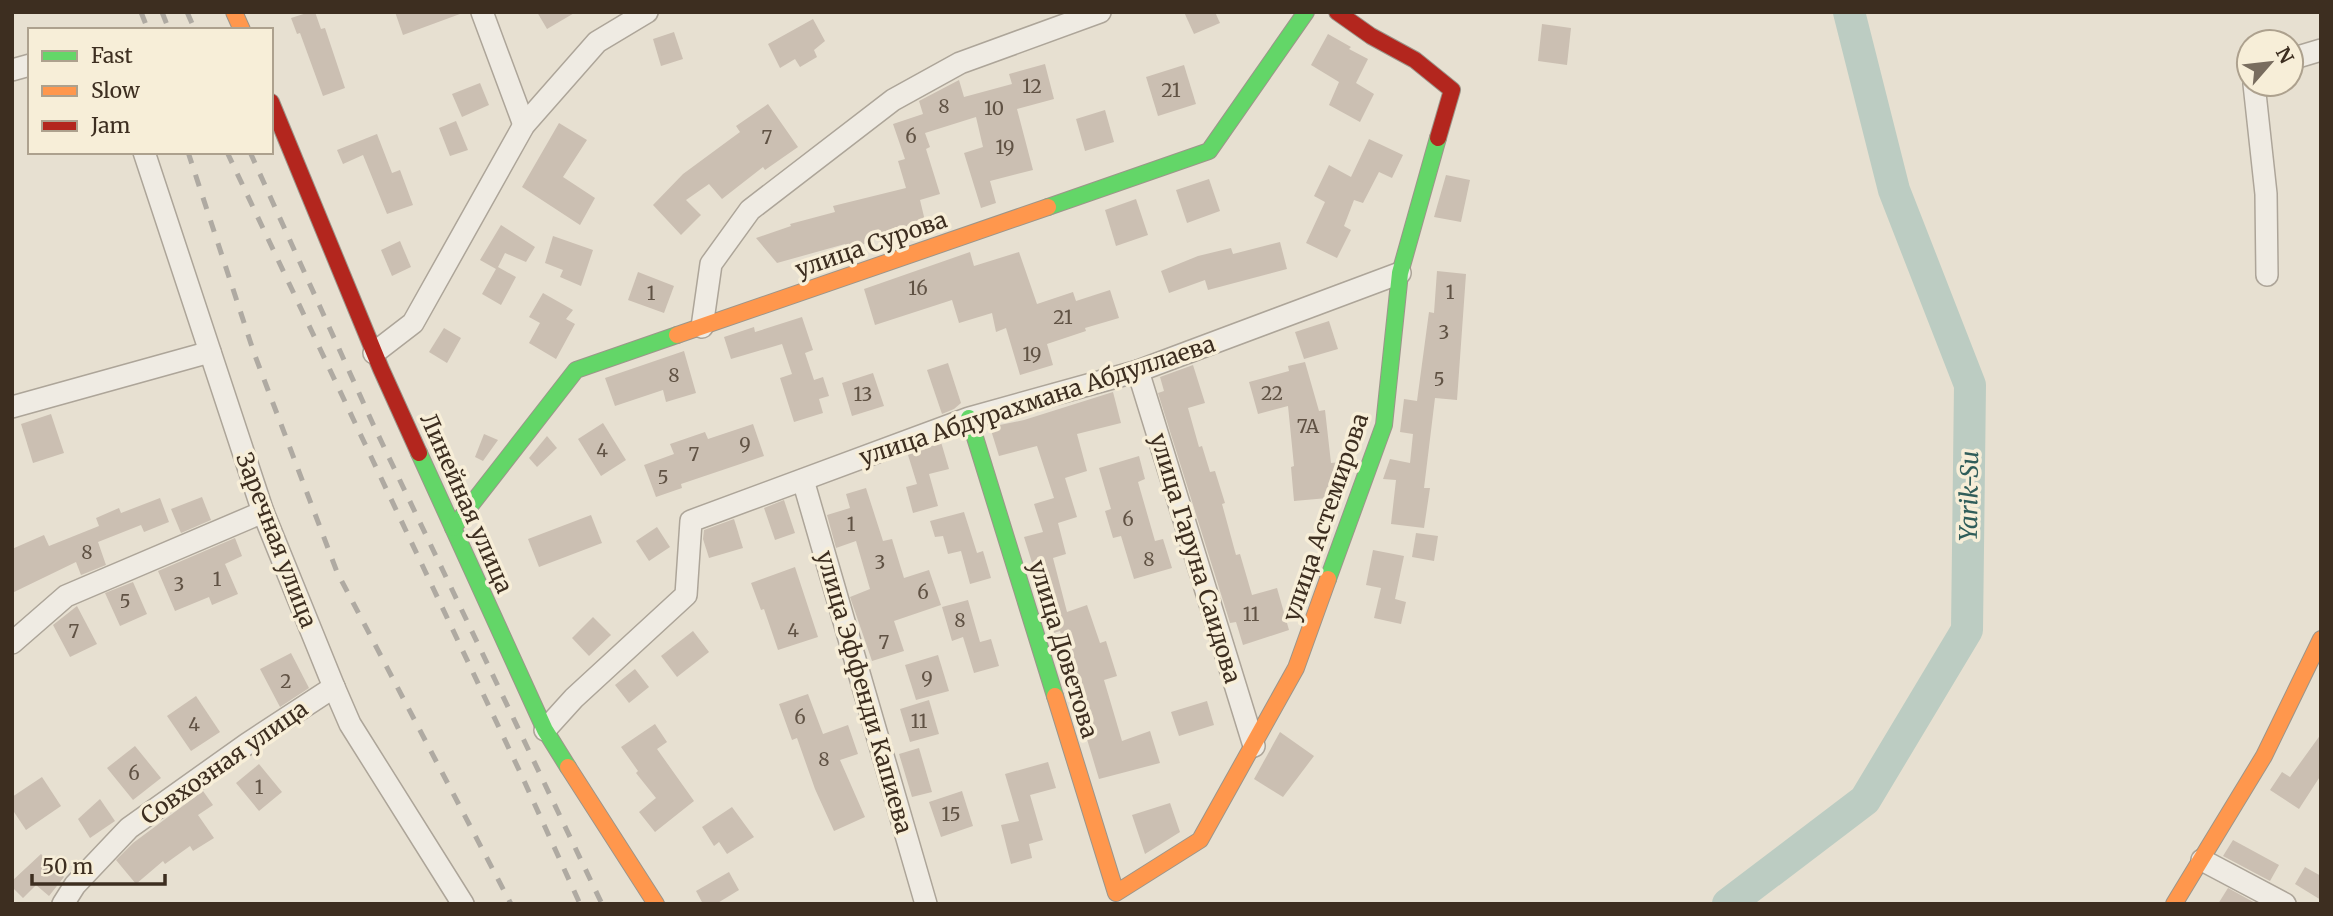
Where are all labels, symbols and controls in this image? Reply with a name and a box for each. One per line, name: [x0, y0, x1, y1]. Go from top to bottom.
legend: [28, 28, 273, 154]
north arrow: [2235, 28, 2305, 98]
text: Fast: [91, 42, 133, 69]
text: N: [2271, 43, 2299, 67]
house number: 12: [1022, 74, 1042, 98]
text: Slow: [91, 77, 140, 104]
house number: 21: [1161, 78, 1181, 102]
house number: 8: [938, 94, 950, 118]
house number: 10: [984, 96, 1004, 120]
text: Jam: [90, 112, 130, 139]
house number: 6: [905, 124, 917, 148]
house number: 7: [762, 125, 773, 149]
house number: 19: [995, 135, 1015, 159]
street label: улица Сурова: [791, 204, 951, 284]
house number: 16: [908, 276, 928, 300]
house number: 1: [1446, 280, 1455, 304]
house number: 1: [647, 281, 656, 305]
house number: 21: [1053, 305, 1073, 329]
house number: 3: [1439, 320, 1449, 344]
street label: улица Абдурахмана Абдуллаева: [855, 329, 1219, 471]
house number: 19: [1022, 342, 1042, 366]
house number: 8: [668, 363, 680, 387]
house number: 5: [1433, 367, 1445, 391]
house number: 22: [1261, 381, 1283, 405]
house number: 13: [854, 382, 872, 406]
street label: Линейная улица: [414, 409, 520, 597]
street label: улица Астемирова: [1276, 409, 1374, 625]
house number: 7А: [1297, 414, 1320, 438]
street label: улица Гаруна Саидова: [1144, 430, 1248, 686]
house number: 9: [739, 432, 751, 456]
house number: 4: [596, 438, 608, 462]
house number: 7: [689, 442, 700, 466]
street label: Заречная улица: [230, 448, 324, 632]
water label: Yarik-Su: [1953, 451, 1985, 541]
house number: 5: [657, 465, 669, 489]
house number: 6: [1122, 507, 1134, 531]
house number: 1: [847, 512, 856, 536]
house number: 8: [81, 540, 93, 564]
street label: улица Эффенди Капиева: [811, 547, 919, 837]
house number: 8: [1143, 547, 1155, 571]
house number: 3: [875, 550, 885, 574]
street label: улица Доветова: [1023, 556, 1105, 742]
house number: 1: [213, 567, 222, 591]
house number: 3: [174, 572, 184, 596]
house number: 6: [917, 580, 929, 604]
house number: 5: [119, 589, 131, 613]
house number: 11: [1243, 602, 1260, 626]
house number: 8: [954, 608, 966, 632]
house number: 4: [787, 618, 799, 642]
house number: 7: [69, 619, 80, 643]
house number: 7: [879, 630, 890, 654]
house number: 9: [921, 666, 933, 690]
house number: 2: [280, 669, 292, 693]
street label: Совхозная улица: [135, 694, 313, 830]
house number: 6: [794, 705, 806, 729]
house number: 11: [911, 709, 928, 733]
house number: 4: [188, 712, 200, 736]
house number: 8: [818, 747, 830, 771]
house number: 6: [128, 761, 140, 785]
house number: 1: [255, 775, 264, 799]
house number: 15: [941, 802, 961, 826]
scale bar: [32, 842, 164, 886]
text: 50 m: [42, 853, 93, 880]

